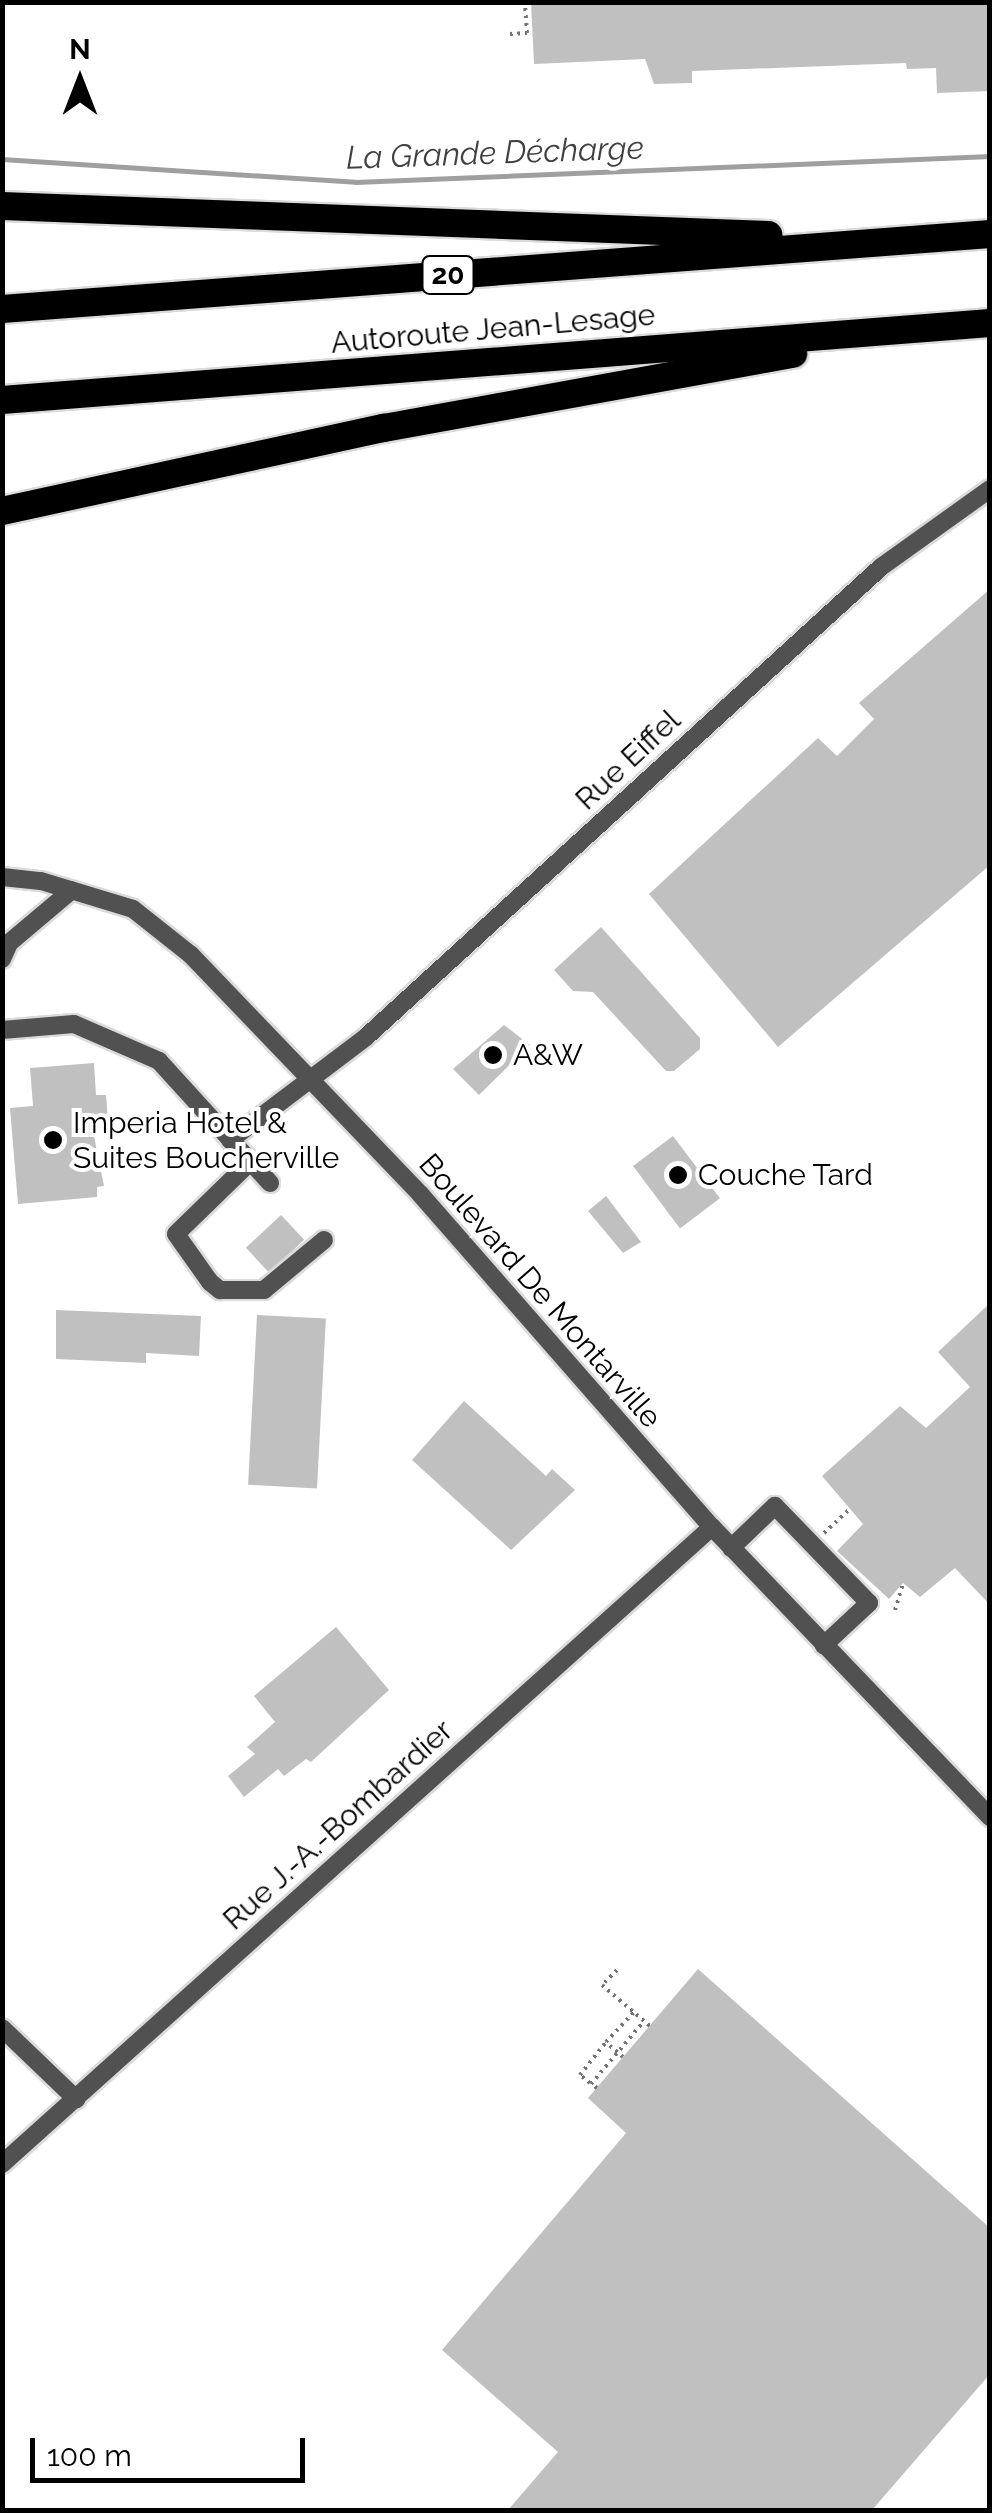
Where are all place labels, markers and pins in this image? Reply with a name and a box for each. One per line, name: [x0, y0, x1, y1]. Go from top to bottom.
place label: A&W: [513, 1037, 583, 1073]
marker: A&W: [482, 1044, 504, 1066]
place label: Imperia Hotel & Suites Boucherville: [73, 1105, 339, 1176]
marker: Imperia Hotel & Suites Boucherville: [42, 1129, 64, 1151]
place label: Couche Tard: [698, 1157, 874, 1193]
marker: Couche Tard: [667, 1164, 689, 1186]

